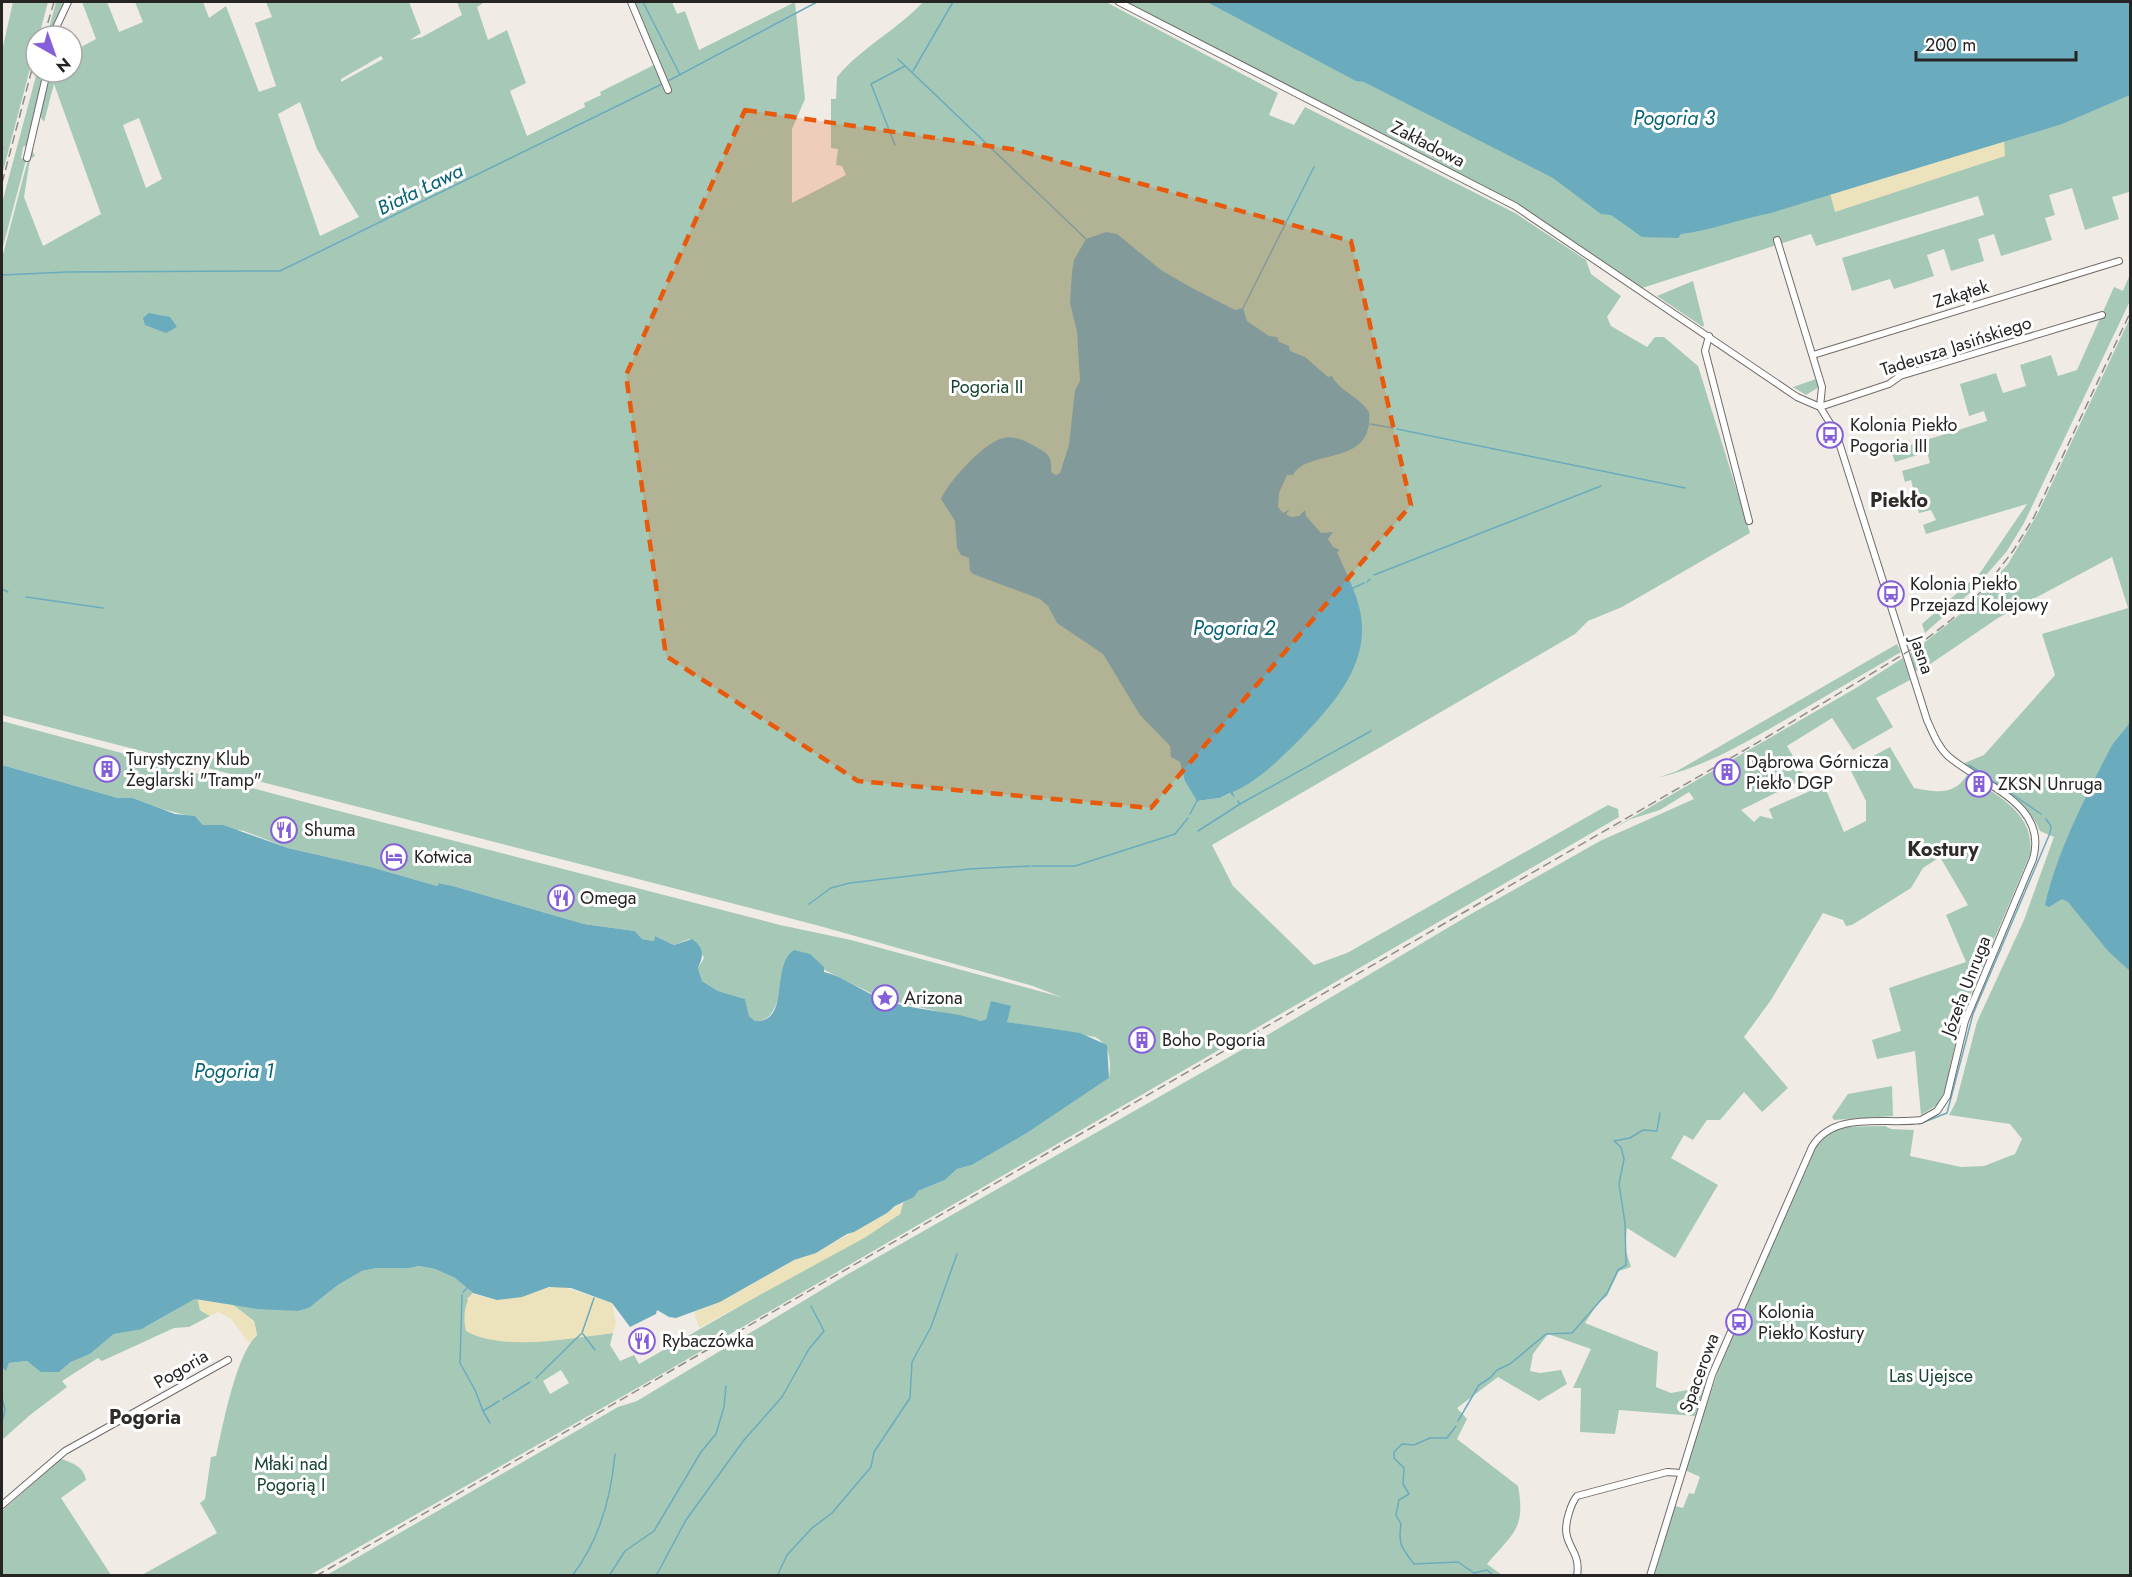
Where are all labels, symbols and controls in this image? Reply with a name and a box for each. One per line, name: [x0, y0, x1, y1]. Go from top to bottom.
north arrow: [24, 24, 84, 84]
scale bar: [1916, 24, 2076, 62]
text: 200 m: [1925, 32, 1976, 58]
text: N: [51, 52, 76, 78]
water label: Pogoria 3: [1633, 104, 1715, 133]
street label: Zakładowa: [1386, 114, 1470, 174]
water label: Biała Ława: [372, 156, 468, 223]
street label: Zakątek: [1930, 273, 1992, 315]
street label: Tadeusza Jasińskiego: [1877, 309, 2035, 383]
park label: Pogoria II: [951, 374, 1023, 400]
place label: Kolonia Piekło Pogoria III: [1850, 412, 1957, 459]
bus stop icon: Kolonia Piekło Pogoria III: [1815, 420, 1845, 450]
district label: Piekło: [1870, 486, 1928, 515]
place label: Kolonia Piekło Przejazd Kolejowy: [1910, 571, 2048, 618]
bus stop icon: Kolonia Piekło Przejazd Kolejowy: [1876, 579, 1906, 609]
water label: Pogoria 2: [1193, 614, 1276, 643]
street label: Jasna: [1903, 631, 1941, 677]
place label: Turystyczny Klub Żeglarski "Tramp": [126, 746, 262, 793]
place label: Dąbrowa Górnicza Piekło DGP: [1746, 749, 1889, 796]
building icon: Turystyczny Klub Żeglarski "Tramp": [92, 754, 122, 784]
building icon: Dąbrowa Górnicza Piekło DGP: [1712, 757, 1742, 787]
building icon: ZKSN Unruga: [1964, 769, 1994, 799]
place label: ZKSN Unruga: [1998, 771, 2102, 797]
restaurant icon: Shuma: [269, 815, 299, 845]
place label: Shuma: [304, 817, 355, 843]
district label: Kostury: [1907, 835, 1979, 864]
hotel icon: Kotwica: [379, 842, 409, 872]
place label: Kotwica: [414, 844, 472, 870]
restaurant icon: Omega: [546, 883, 576, 913]
place label: Omega: [580, 885, 636, 911]
street label: Józefa Unruga: [1934, 932, 1997, 1042]
place icon: Arizona: [870, 983, 900, 1013]
place label: Arizona: [904, 985, 963, 1011]
building icon: Boho Pogoria: [1127, 1025, 1157, 1055]
place label: Boho Pogoria: [1162, 1027, 1265, 1053]
water label: Pogoria 1: [194, 1057, 274, 1086]
place label: Kolonia Piekło Kostury: [1758, 1299, 1864, 1346]
bus stop icon: Kolonia Piekło Kostury: [1724, 1307, 1754, 1337]
restaurant icon: Rybaczówka: [627, 1326, 657, 1356]
place label: Rybaczówka: [662, 1328, 754, 1354]
street label: Spacerowa: [1673, 1330, 1725, 1416]
street label: Pogoria: [149, 1343, 213, 1395]
park label: Las Ujejsce: [1889, 1363, 1973, 1389]
district label: Pogoria: [109, 1403, 181, 1432]
park label: Młaki nad Pogorią I: [254, 1451, 328, 1498]

